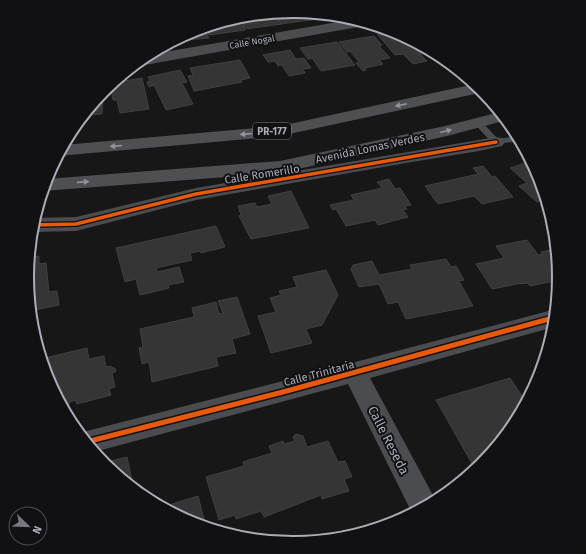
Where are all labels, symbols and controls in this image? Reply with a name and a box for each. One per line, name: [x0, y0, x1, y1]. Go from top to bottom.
street label: Calle Nogal: [229, 33, 276, 51]
one-way arrow: [394, 102, 407, 108]
road number: PR-177: [253, 123, 291, 139]
one-way arrow: [440, 127, 453, 133]
one-way arrow: [240, 130, 252, 137]
street label: Avenida Lomas Verdes: [314, 131, 426, 166]
one-way arrow: [110, 143, 122, 149]
street label: Calle Romerillo: [224, 162, 300, 187]
one-way arrow: [77, 179, 89, 186]
street label: Calle Trinitaria: [282, 358, 356, 389]
street label: Calle Reseda: [365, 403, 412, 477]
north arrow: [8, 506, 48, 546]
text: N: [29, 524, 44, 536]

